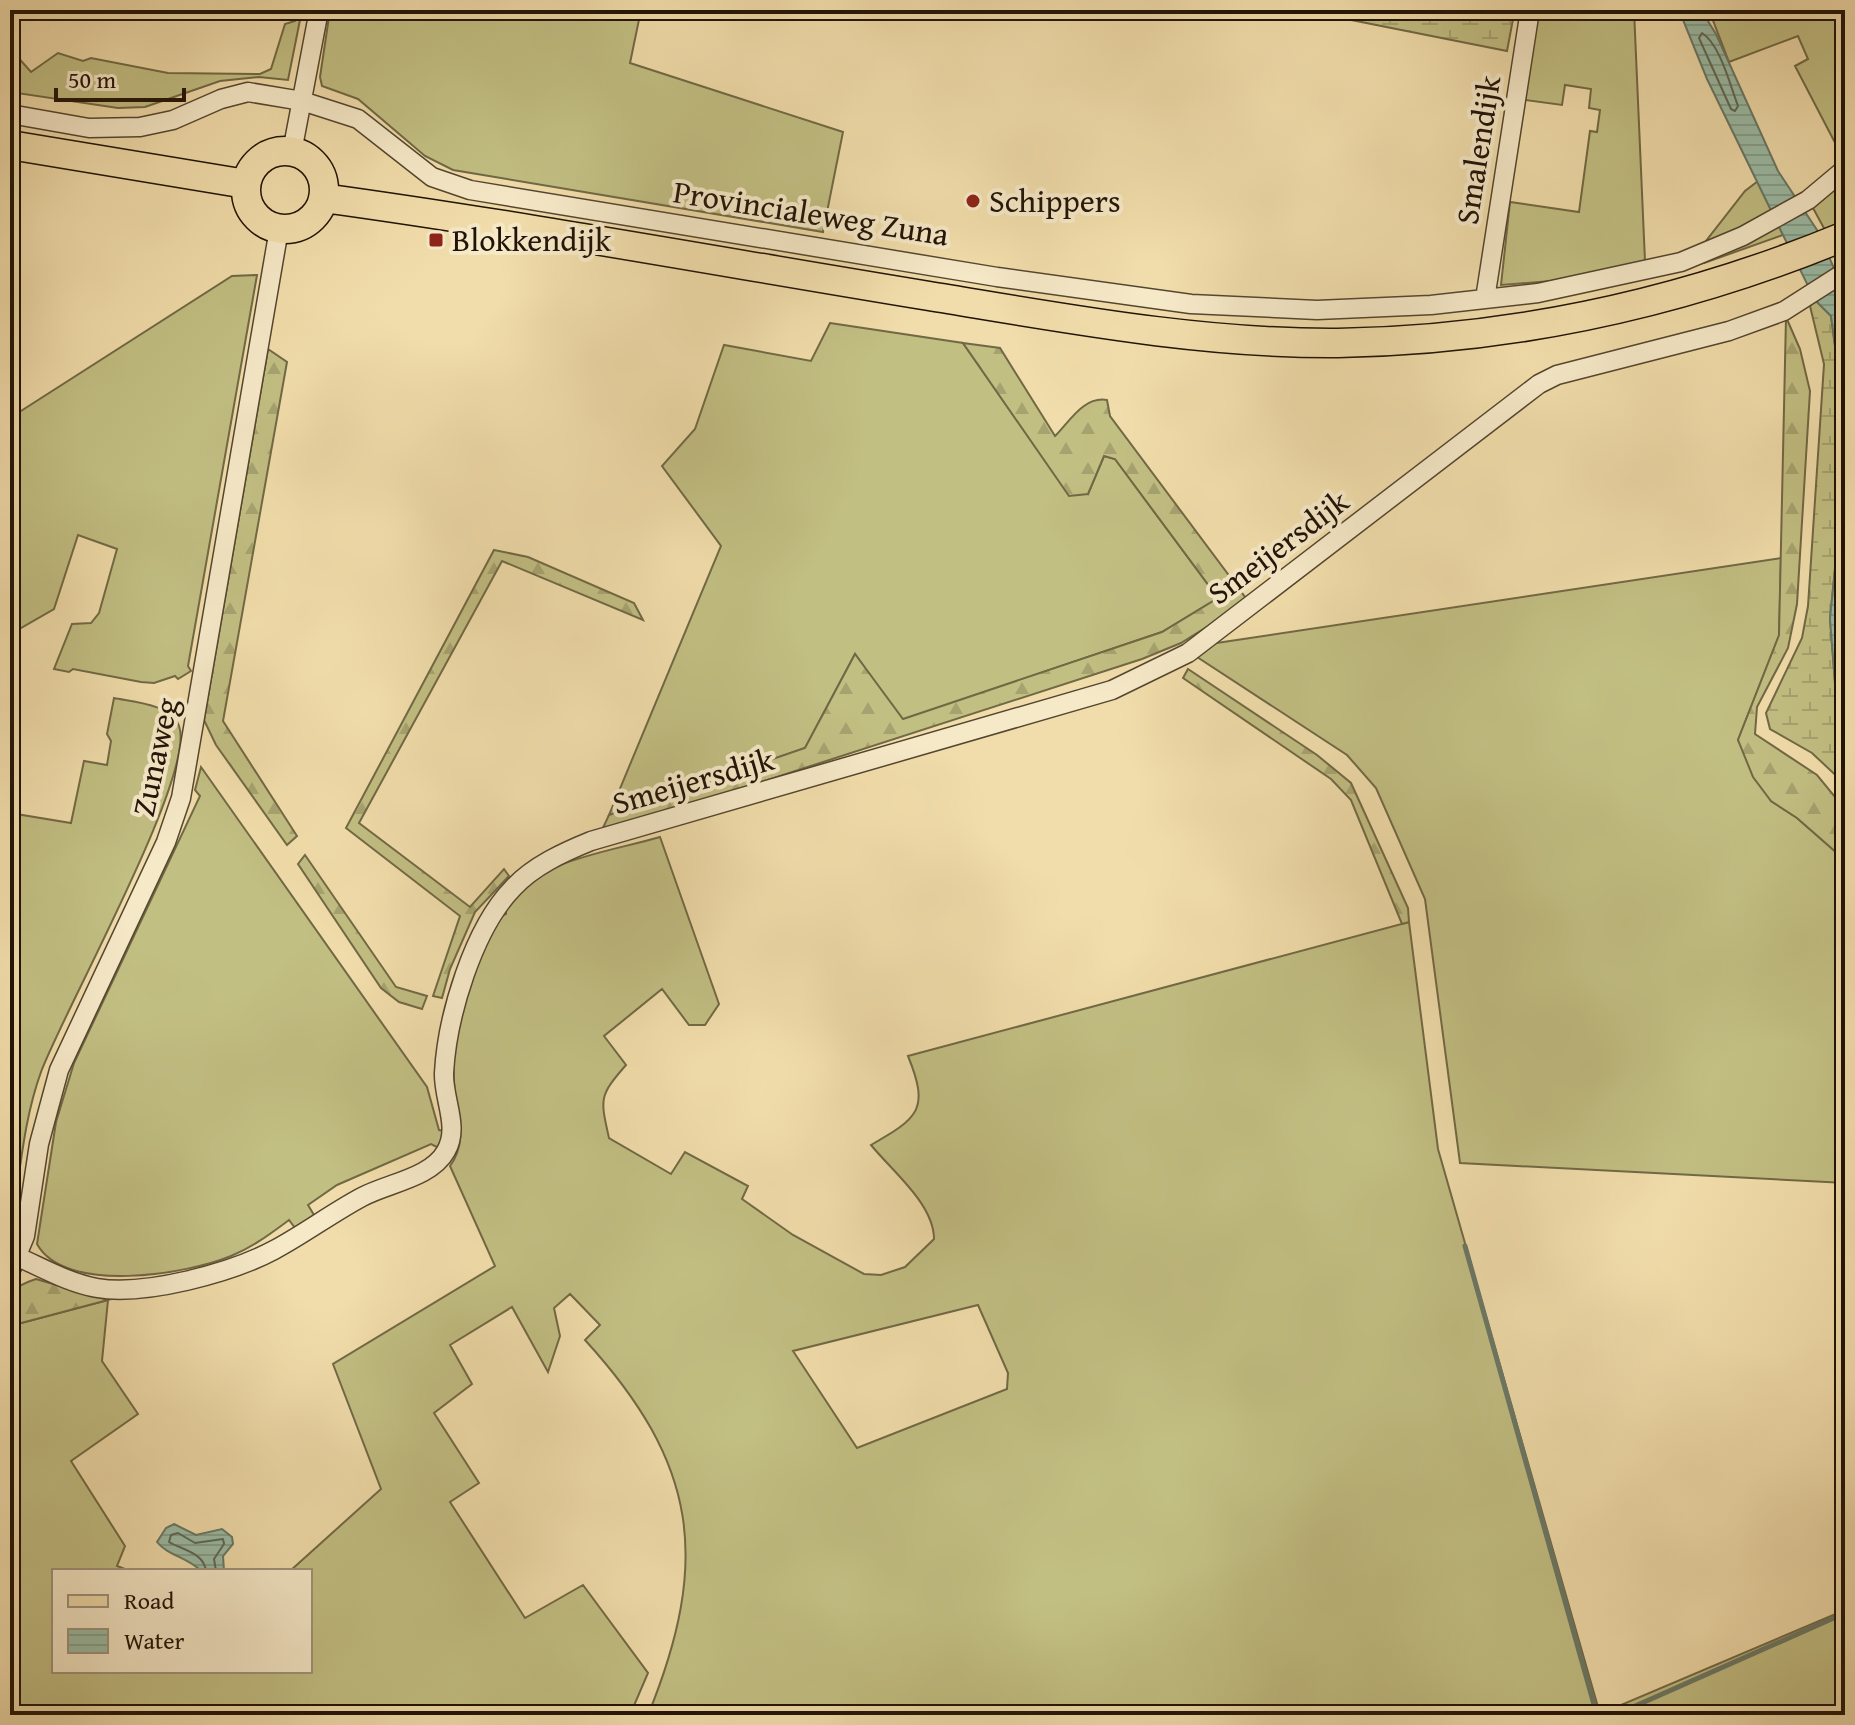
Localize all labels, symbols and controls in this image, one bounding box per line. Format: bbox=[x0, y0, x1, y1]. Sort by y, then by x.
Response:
scale bar bbox=[56, 52, 184, 102]
text: 50 m bbox=[68, 62, 116, 97]
street label: Smalendijk bbox=[1443, 72, 1513, 228]
street label: Provincialeweg Zuna bbox=[670, 168, 952, 257]
place label: Schippers bbox=[989, 177, 1121, 224]
marker: Schippers bbox=[964, 192, 982, 210]
place label: Blokkendijk bbox=[452, 216, 612, 263]
marker: Blokkendijk bbox=[427, 231, 445, 249]
street label: Smeijersdijk bbox=[1197, 477, 1359, 615]
street label: Zunaweg bbox=[119, 693, 190, 820]
street label: Smeijersdijk bbox=[607, 735, 780, 826]
legend bbox=[52, 1569, 312, 1673]
text: Road bbox=[124, 1583, 174, 1618]
text: Water bbox=[124, 1623, 185, 1658]

